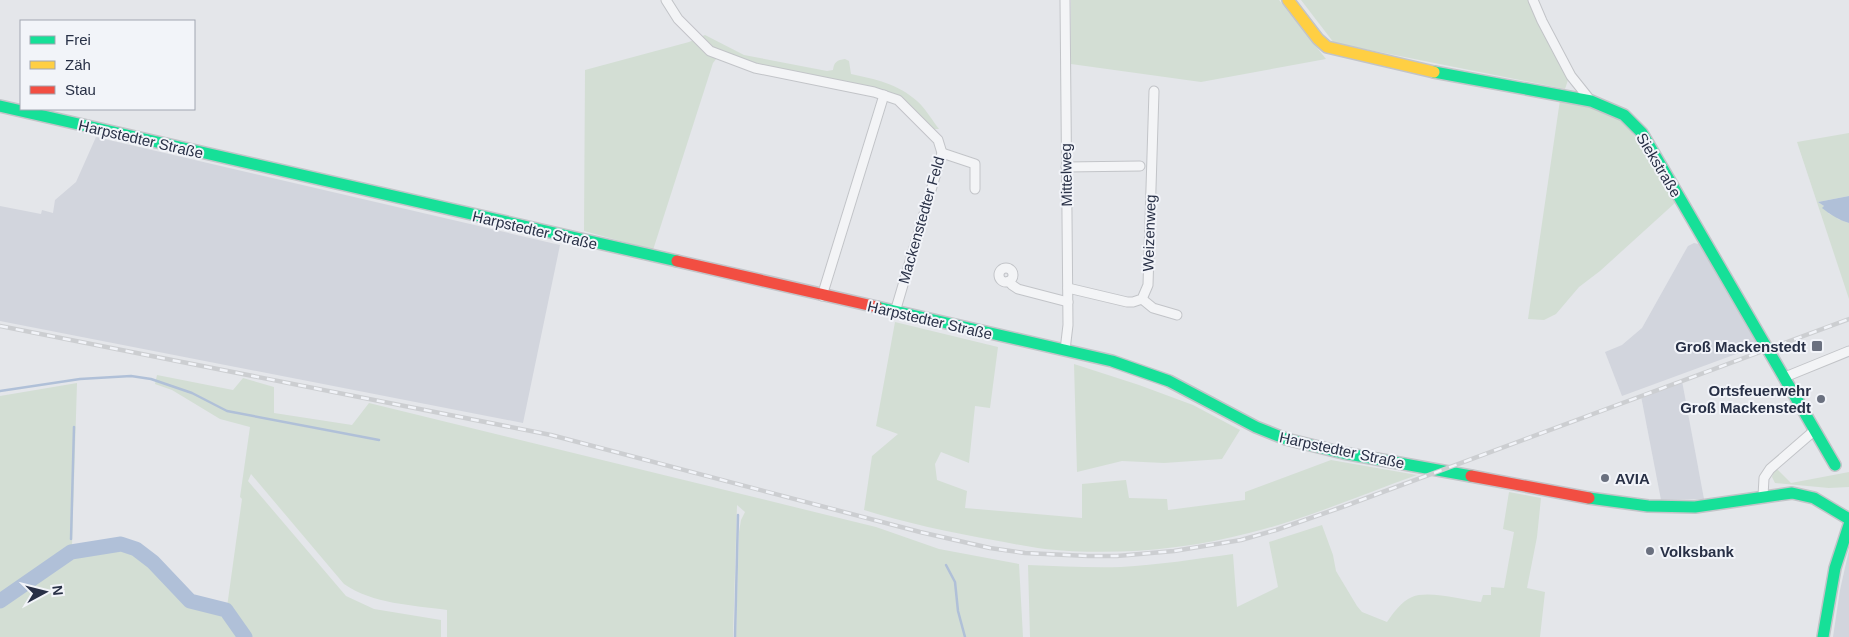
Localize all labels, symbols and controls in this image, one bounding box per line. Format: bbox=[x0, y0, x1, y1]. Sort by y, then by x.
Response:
legend bbox=[20, 20, 195, 110]
text: Frei bbox=[65, 31, 91, 48]
text: Zäh bbox=[65, 56, 91, 73]
text: Stau bbox=[65, 81, 96, 98]
street label: Harpstedter Straße bbox=[77, 116, 205, 162]
street label: Siekstraße bbox=[1633, 130, 1685, 200]
street label: Mittelweg bbox=[1057, 143, 1075, 207]
street label: Mackenstedter Feld bbox=[895, 154, 947, 286]
street label: Weizenweg bbox=[1139, 194, 1159, 272]
street label: Harpstedter Straße bbox=[471, 207, 599, 253]
street label: Harpstedter Straße bbox=[866, 297, 994, 343]
place label: Groß Mackenstedt bbox=[1675, 338, 1806, 355]
marker: Groß Mackenstedt bbox=[1810, 339, 1824, 353]
place label: Ortsfeuerwehr Groß Mackenstedt bbox=[1680, 382, 1811, 416]
marker: Ortsfeuerwehr Groß Mackenstedt bbox=[1815, 393, 1827, 405]
street label: Harpstedter Straße bbox=[1278, 428, 1406, 472]
place label: AVIA bbox=[1615, 470, 1650, 487]
marker: AVIA bbox=[1599, 472, 1611, 484]
place label: Volksbank bbox=[1660, 543, 1735, 560]
marker: Volksbank bbox=[1644, 545, 1656, 557]
north arrow bbox=[20, 567, 70, 617]
text: N bbox=[49, 584, 66, 596]

